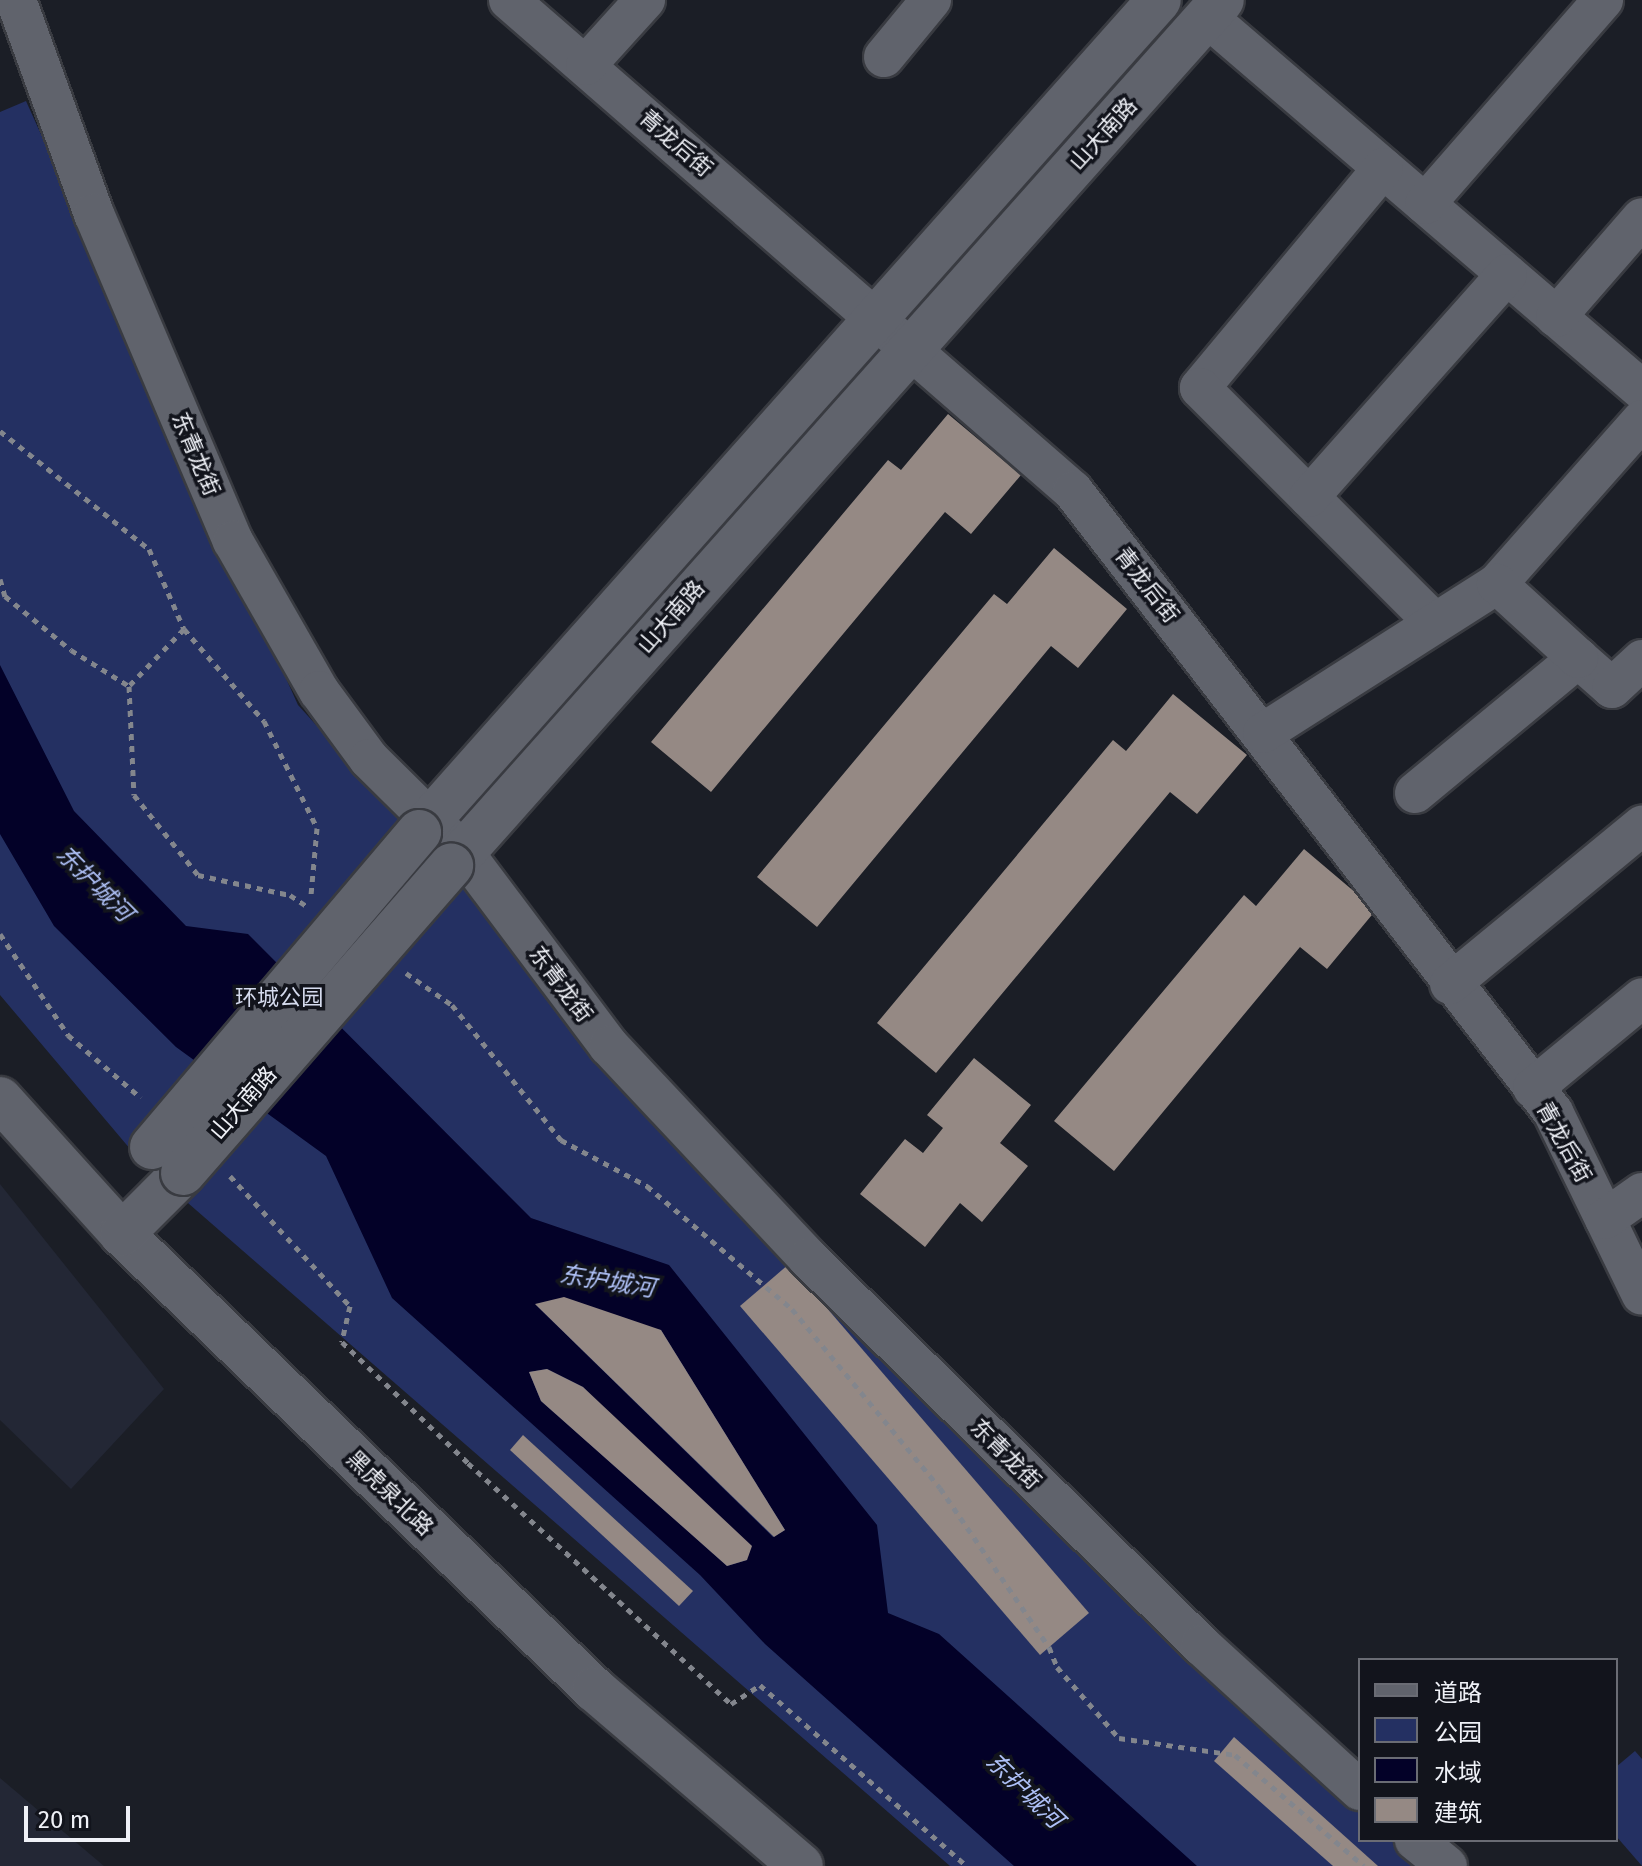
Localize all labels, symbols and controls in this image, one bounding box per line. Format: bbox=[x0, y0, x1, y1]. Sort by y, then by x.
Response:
street label: 山大南路 bbox=[1064, 92, 1142, 176]
street label: 青龙后街 bbox=[634, 104, 718, 182]
street label: 东青龙街 bbox=[167, 408, 225, 500]
street label: 青龙后街 bbox=[1110, 542, 1184, 628]
street label: 山大南路 bbox=[632, 575, 710, 659]
water label: 东护城河 bbox=[50, 840, 138, 928]
street label: 东青龙街 bbox=[524, 941, 598, 1027]
park label: 环城公园 bbox=[235, 985, 323, 1011]
street label: 山大南路 bbox=[204, 1061, 282, 1145]
street label: 青龙后街 bbox=[1531, 1097, 1597, 1187]
water label: 东护城河 bbox=[557, 1260, 657, 1304]
street label: 东青龙街 bbox=[966, 1414, 1046, 1494]
street label: 黑虎泉北路 bbox=[341, 1445, 439, 1541]
legend bbox=[1358, 1658, 1618, 1842]
text: 道路 bbox=[1434, 1679, 1482, 1707]
text: 公园 bbox=[1434, 1719, 1482, 1747]
water label: 东护城河 bbox=[979, 1747, 1069, 1835]
text: 水域 bbox=[1434, 1759, 1482, 1787]
scale bar bbox=[28, 1790, 134, 1840]
text: 建筑 bbox=[1434, 1799, 1482, 1827]
text: 20 m bbox=[38, 1806, 90, 1834]

